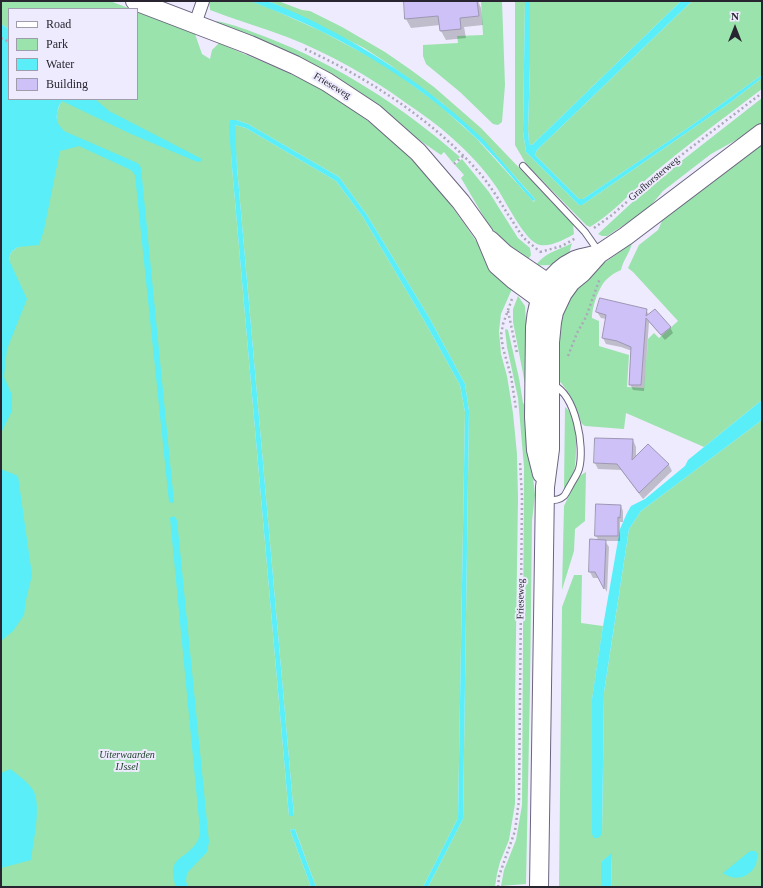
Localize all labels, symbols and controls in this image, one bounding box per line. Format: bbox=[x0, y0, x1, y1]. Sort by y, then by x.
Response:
legend bbox=[8, 8, 138, 100]
north arrow bbox=[715, 8, 755, 48]
text: N bbox=[731, 10, 739, 22]
text: Road bbox=[46, 17, 71, 31]
text: Park bbox=[46, 37, 68, 51]
text: Water bbox=[46, 57, 74, 71]
street label: Frieseweg bbox=[311, 70, 353, 102]
text: Building bbox=[46, 77, 88, 91]
street label: Grafhorsterweg bbox=[626, 154, 682, 204]
street label: Frieseweg bbox=[515, 578, 527, 620]
park label: Uiterwaarden IJssel bbox=[99, 749, 155, 772]

